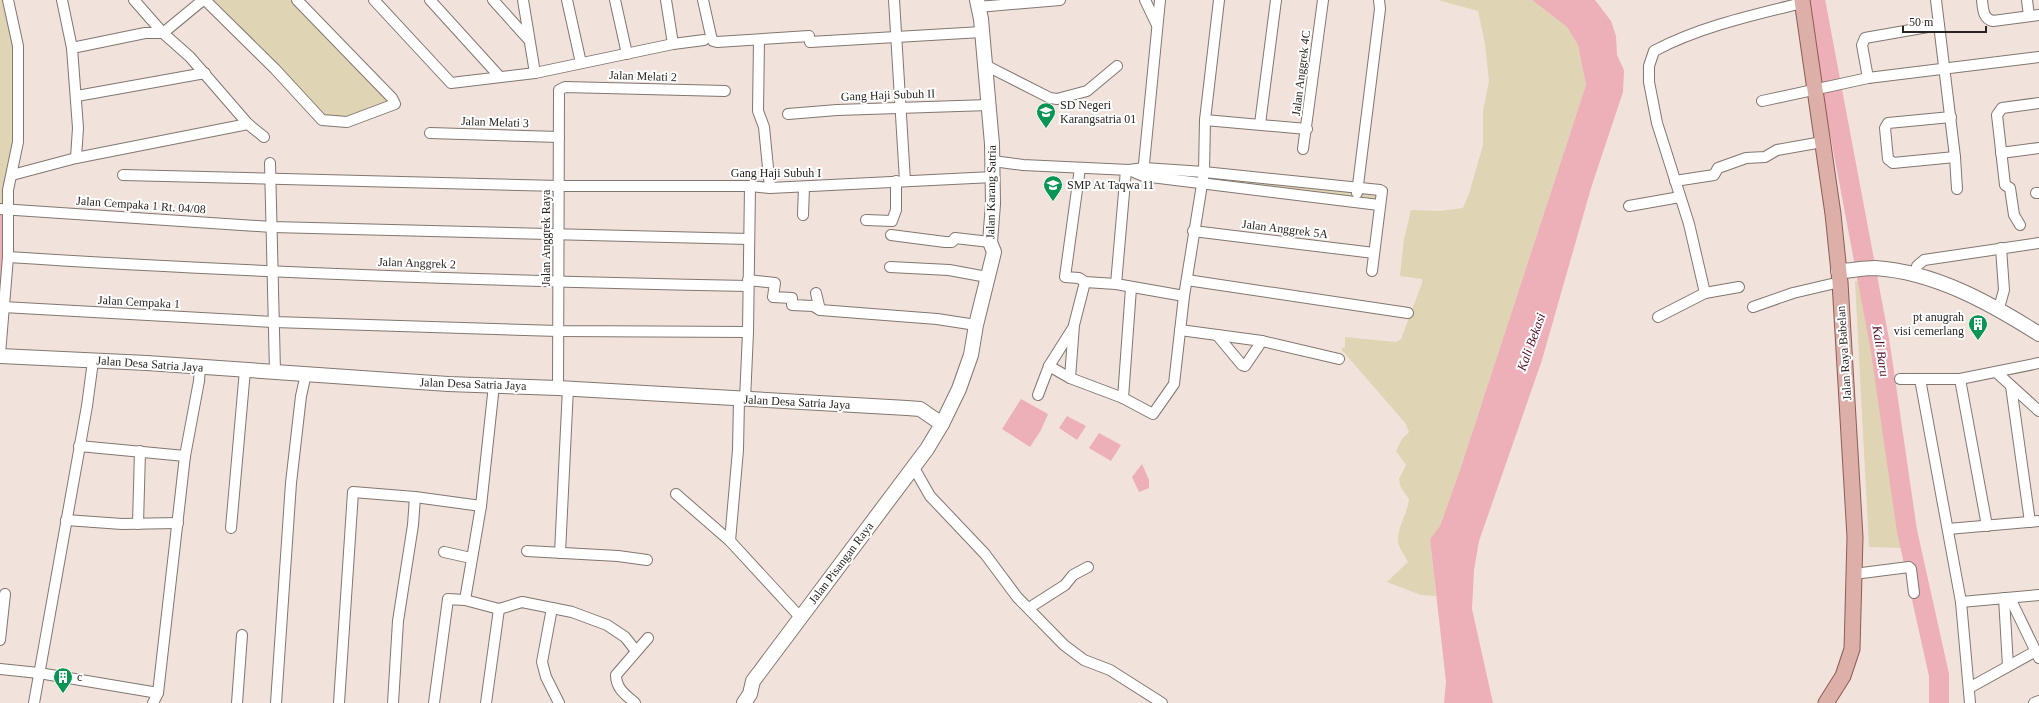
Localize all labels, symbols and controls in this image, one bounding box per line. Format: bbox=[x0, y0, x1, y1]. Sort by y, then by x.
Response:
scale bar bbox=[1903, 8, 1986, 34]
text: 50 m bbox=[1909, 15, 1934, 29]
street label: Jalan Anggrek 4C bbox=[1289, 29, 1313, 117]
street label: Jalan Melati 2 bbox=[609, 68, 677, 84]
street label: Gang Haji Subuh II bbox=[841, 86, 935, 104]
place label: SD Negeri Karangsatria 01 bbox=[1060, 98, 1136, 126]
school or university icon: SD Negeri Karangsatria 01 bbox=[1035, 101, 1057, 129]
street label: Jalan Melati 3 bbox=[461, 114, 529, 130]
street label: Jalan Karang Satria bbox=[983, 144, 999, 239]
street label: Gang Haji Subuh I bbox=[731, 166, 821, 180]
school or university icon: SMP At Taqwa 11 bbox=[1042, 174, 1064, 202]
place label: SMP At Taqwa 11 bbox=[1067, 178, 1154, 192]
street label: Jalan Anggrek Raya bbox=[539, 189, 553, 286]
street label: Jalan Cempaka 1 Rt. 04/08 bbox=[76, 193, 206, 217]
street label: Jalan Anggrek 5A bbox=[1241, 217, 1329, 241]
street label: Jalan Anggrek 2 bbox=[378, 255, 456, 271]
street label: Jalan Cempaka 1 bbox=[98, 293, 180, 311]
street label: Jalan Raya Babelan bbox=[1834, 305, 1854, 401]
place label: pt anugrah visi cemerlang bbox=[1894, 310, 1964, 338]
water label: Kali Bekasi bbox=[1513, 311, 1548, 374]
building icon: pt anugrah visi cemerlang bbox=[1967, 313, 1989, 341]
water label: Kali Baru bbox=[1869, 323, 1893, 378]
street label: Jalan Desa Satria Jaya bbox=[96, 353, 205, 375]
street label: Jalan Desa Satria Jaya bbox=[419, 375, 527, 393]
street label: Jalan Desa Satria Jaya bbox=[743, 392, 851, 412]
street label: Jalan Pisangan Raya bbox=[806, 519, 877, 607]
building icon: c bbox=[52, 666, 74, 694]
place label: c bbox=[77, 670, 82, 684]

